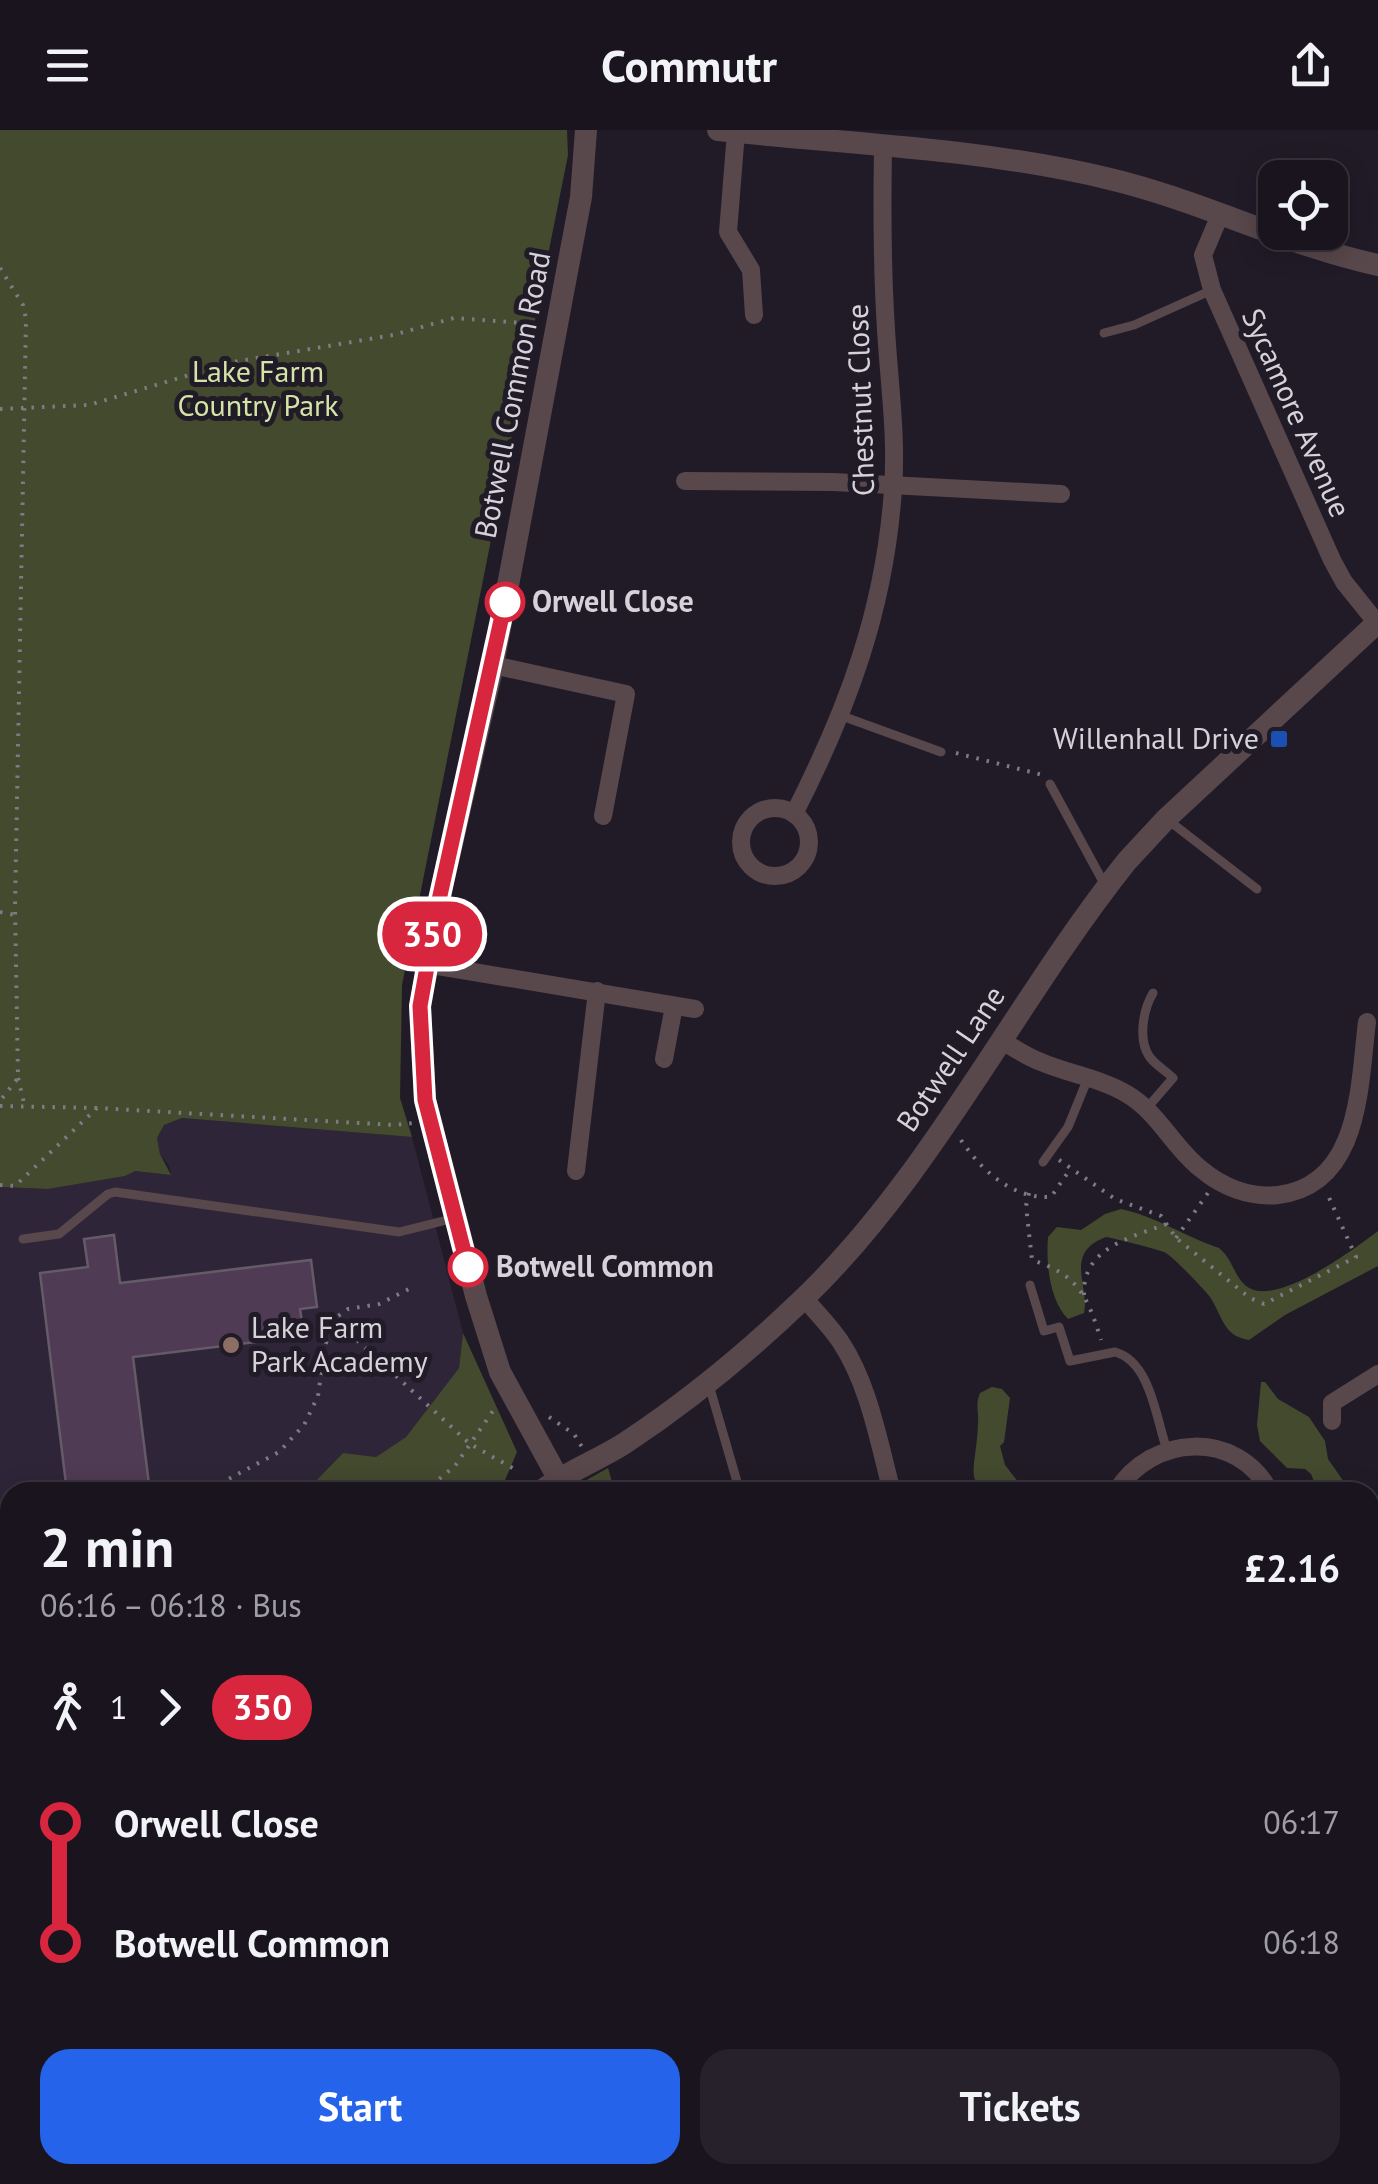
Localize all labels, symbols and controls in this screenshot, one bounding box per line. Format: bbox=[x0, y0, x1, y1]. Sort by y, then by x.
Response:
text: Commutr bbox=[601, 36, 777, 94]
icon: menu bbox=[40, 38, 95, 93]
icon: share bbox=[1283, 38, 1338, 93]
map controls bbox=[1258, 160, 1348, 250]
button: locate bbox=[1258, 160, 1348, 250]
street label: Botwell Common Road bbox=[465, 248, 558, 541]
street label: Sycamore Avenue bbox=[1234, 302, 1361, 523]
street label: Chestnut Close bbox=[837, 303, 882, 497]
park label: Lake Farm Country Park bbox=[177, 351, 339, 424]
place label: Orwell Close bbox=[532, 581, 694, 620]
marker: Orwell Close bbox=[486, 583, 524, 621]
place label: Willenhall Drive bbox=[1053, 718, 1259, 757]
marker: Willenhall Drive bbox=[1268, 728, 1290, 750]
line badge: 350 bbox=[374, 902, 490, 966]
text: 350 bbox=[402, 911, 462, 957]
street label: Botwell Lane bbox=[887, 978, 1013, 1139]
place label: Botwell Common bbox=[496, 1246, 714, 1285]
marker: Botwell Common bbox=[449, 1248, 487, 1286]
place label: Lake Farm Park Academy bbox=[251, 1307, 428, 1380]
marker: Lake Farm Park Academy bbox=[220, 1334, 242, 1356]
text: 2 min bbox=[40, 1511, 174, 1582]
text: £2.16 bbox=[1244, 1543, 1340, 1592]
text: 06:16 – 06:18 · Bus bbox=[40, 1584, 302, 1626]
icon: walk bbox=[40, 1680, 95, 1735]
icon: forward bbox=[142, 1680, 197, 1735]
text: 350 bbox=[232, 1684, 292, 1730]
text: 1 bbox=[110, 1686, 127, 1728]
text: Orwell Close bbox=[114, 1798, 319, 1847]
text: 06:17 bbox=[1263, 1801, 1340, 1843]
text: Botwell Common bbox=[114, 1918, 390, 1967]
text: 06:18 bbox=[1263, 1921, 1340, 1963]
button: Start bbox=[40, 2049, 680, 2164]
button: Tickets bbox=[700, 2049, 1340, 2164]

